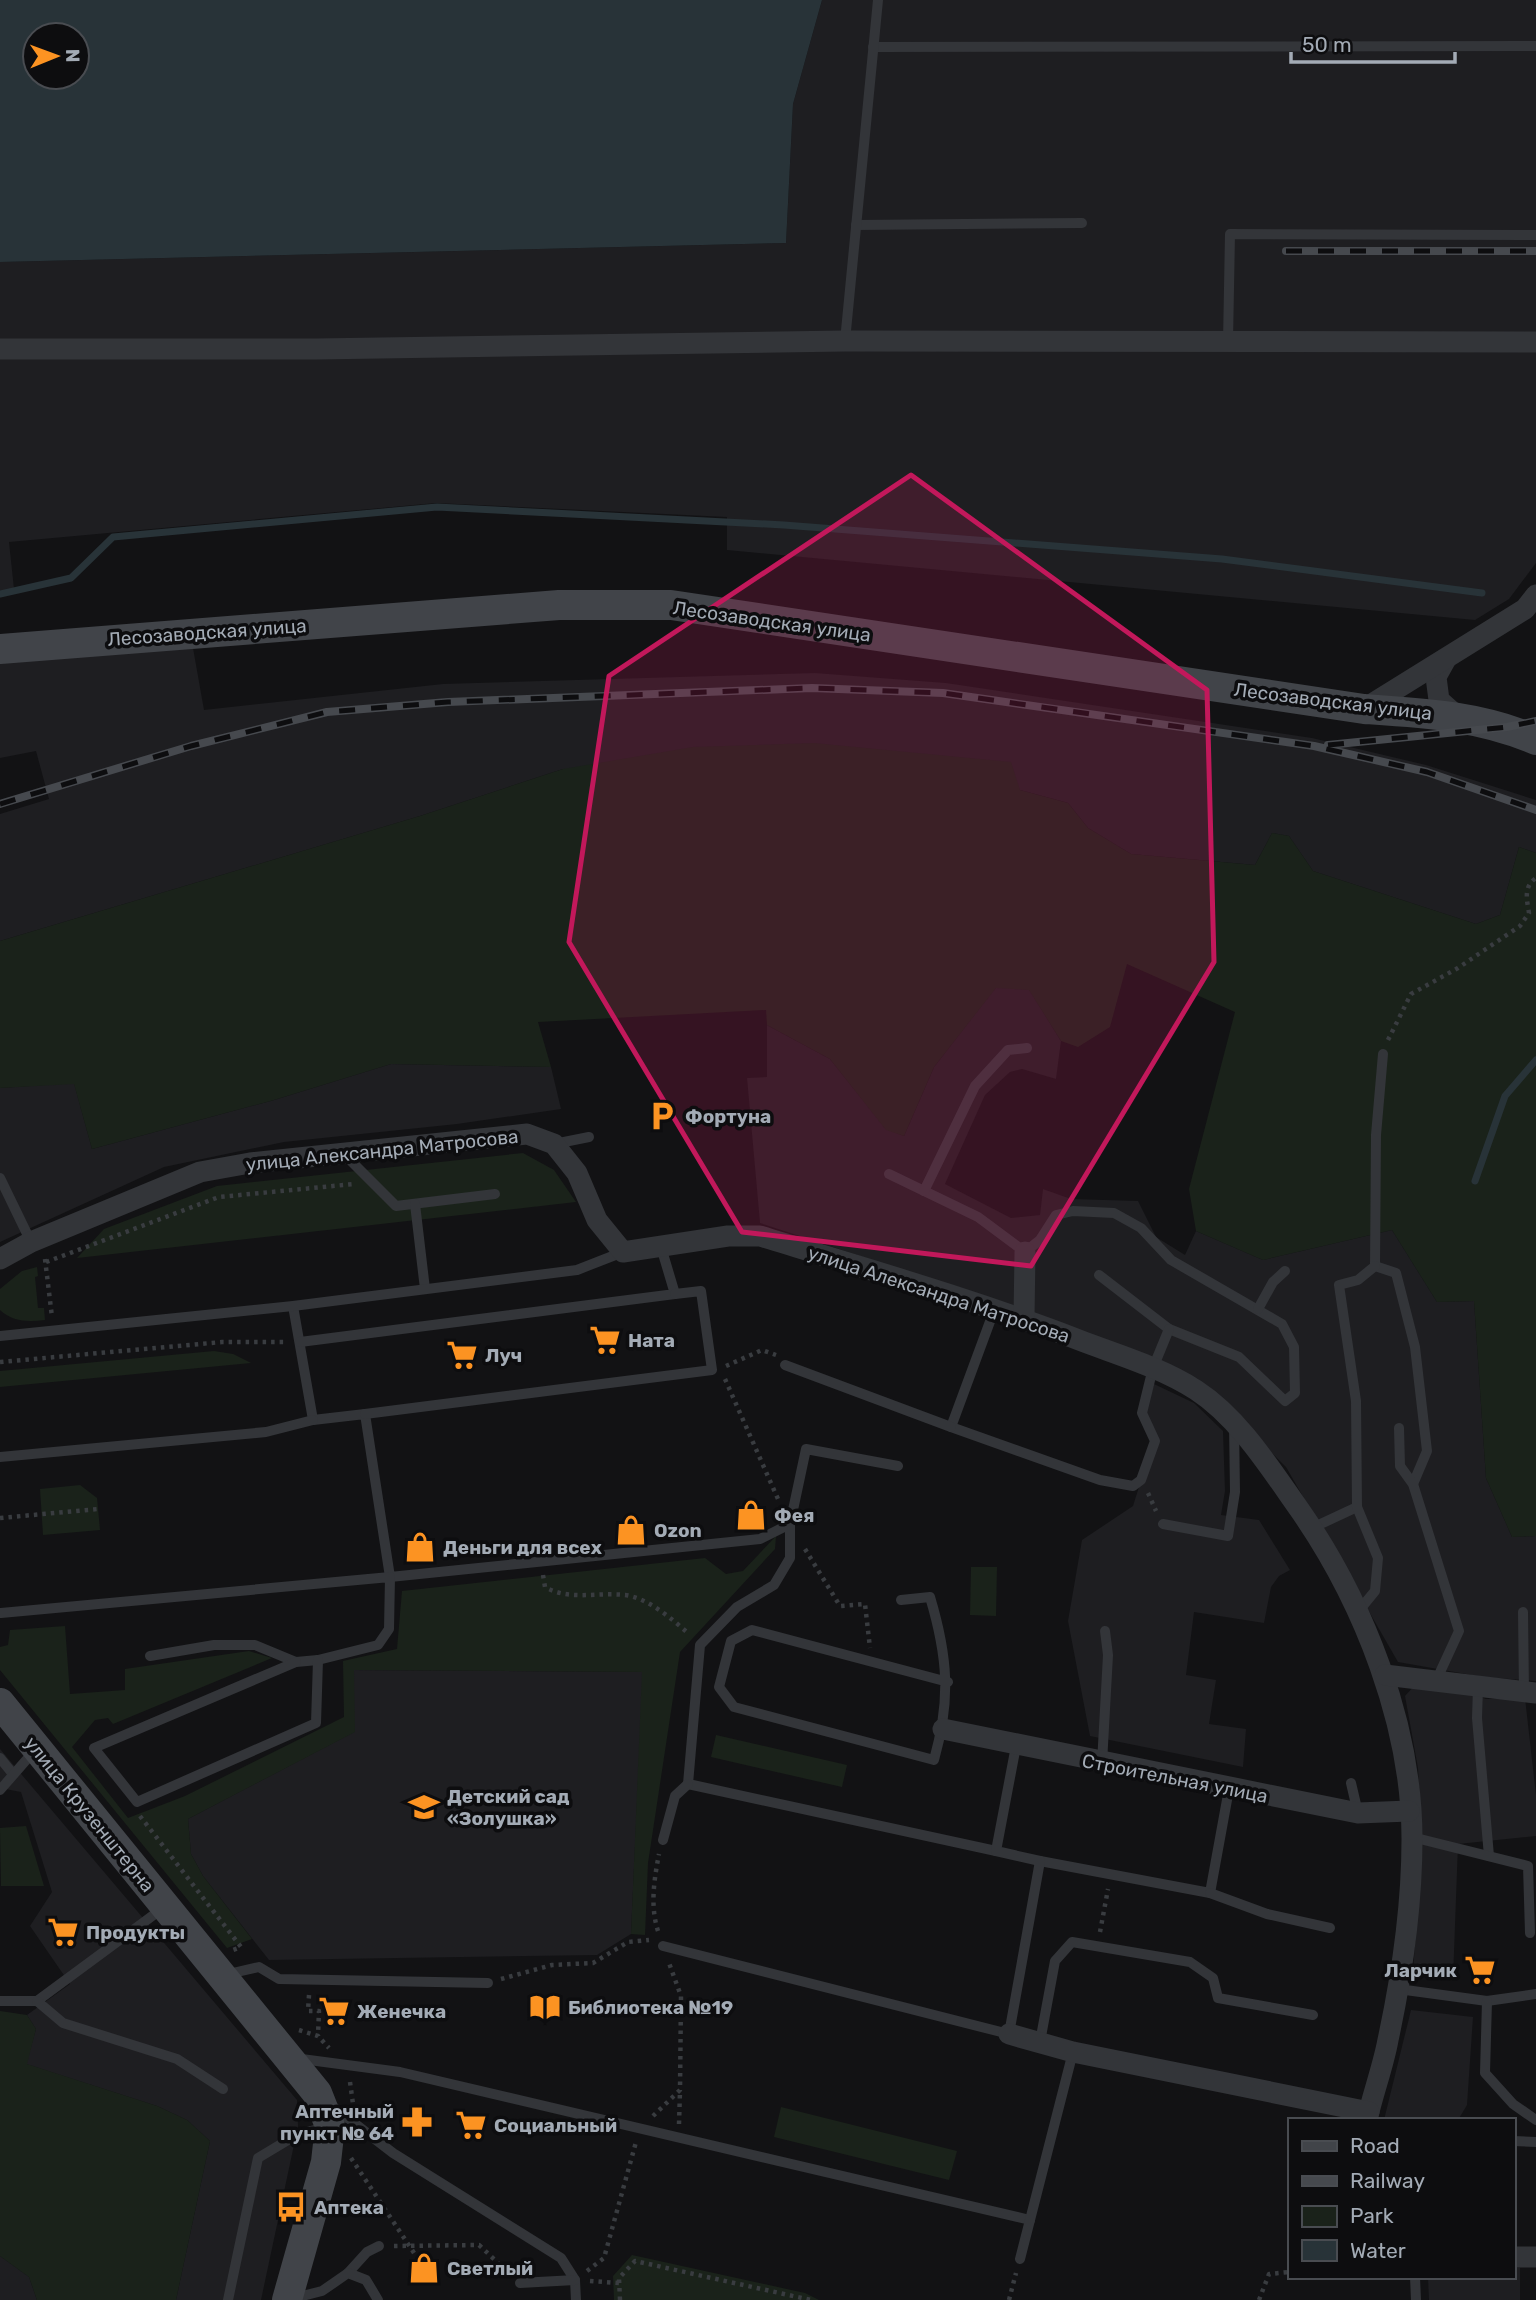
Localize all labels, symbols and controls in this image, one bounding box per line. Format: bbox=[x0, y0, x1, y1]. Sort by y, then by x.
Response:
north arrow bbox=[21, 21, 91, 91]
scale bar bbox=[1291, 21, 1456, 65]
text: 50 m bbox=[1302, 32, 1352, 57]
text: N bbox=[61, 49, 84, 63]
street label: Лесозаводская улица bbox=[672, 596, 872, 647]
street label: Лесозаводская улица bbox=[107, 614, 307, 651]
street label: Лесозаводская улица bbox=[1233, 678, 1433, 725]
parking icon: Фортуна bbox=[645, 1099, 679, 1133]
place label: Фортуна bbox=[685, 1105, 771, 1128]
street label: улица Александра Матросова bbox=[245, 1125, 519, 1176]
street label: улица Александра Матросова bbox=[805, 1241, 1073, 1348]
supermarket icon: Ната bbox=[588, 1323, 622, 1357]
place label: Ната bbox=[628, 1329, 675, 1352]
supermarket icon: Луч bbox=[445, 1338, 479, 1372]
place label: Луч bbox=[485, 1344, 522, 1367]
shop icon: Фея bbox=[734, 1498, 768, 1532]
place label: Фея bbox=[774, 1504, 814, 1527]
shop icon: Ozon bbox=[614, 1513, 648, 1547]
place label: Ozon bbox=[654, 1519, 702, 1542]
shop icon: Деньги для всех bbox=[403, 1530, 437, 1564]
place label: Деньги для всех bbox=[443, 1536, 602, 1559]
street label: улица Крузенштерна bbox=[20, 1732, 159, 1897]
street label: Строительная улица bbox=[1080, 1749, 1270, 1808]
place label: Детский сад «Золушка» bbox=[447, 1785, 570, 1830]
school or university icon: Детский сад «Золушка» bbox=[407, 1790, 441, 1824]
supermarket icon: Продукты bbox=[46, 1915, 80, 1949]
place label: Продукты bbox=[86, 1921, 185, 1944]
supermarket icon: Ларчик bbox=[1463, 1953, 1497, 1987]
place label: Ларчик bbox=[1384, 1959, 1457, 1982]
library icon: Библиотека №19 bbox=[528, 1990, 562, 2024]
supermarket icon: Женечка bbox=[317, 1994, 351, 2028]
place label: Библиотека №19 bbox=[568, 1996, 733, 2019]
place label: Женечка bbox=[357, 2000, 446, 2023]
place label: Аптечный пункт № 64 bbox=[280, 2100, 394, 2145]
pharmacy icon: Аптечный пункт № 64 bbox=[400, 2105, 434, 2139]
supermarket icon: Социальный bbox=[454, 2108, 488, 2142]
place label: Социальный bbox=[494, 2114, 617, 2137]
legend bbox=[1288, 2118, 1515, 2279]
text: Road bbox=[1350, 2133, 1400, 2158]
text: Railway bbox=[1350, 2168, 1425, 2193]
bus stop icon: Аптека bbox=[274, 2190, 308, 2224]
place label: Аптека bbox=[314, 2196, 384, 2219]
text: Park bbox=[1350, 2203, 1394, 2228]
text: Water bbox=[1350, 2238, 1406, 2263]
shop icon: Светлый bbox=[407, 2251, 441, 2285]
place label: Светлый bbox=[447, 2257, 533, 2280]

